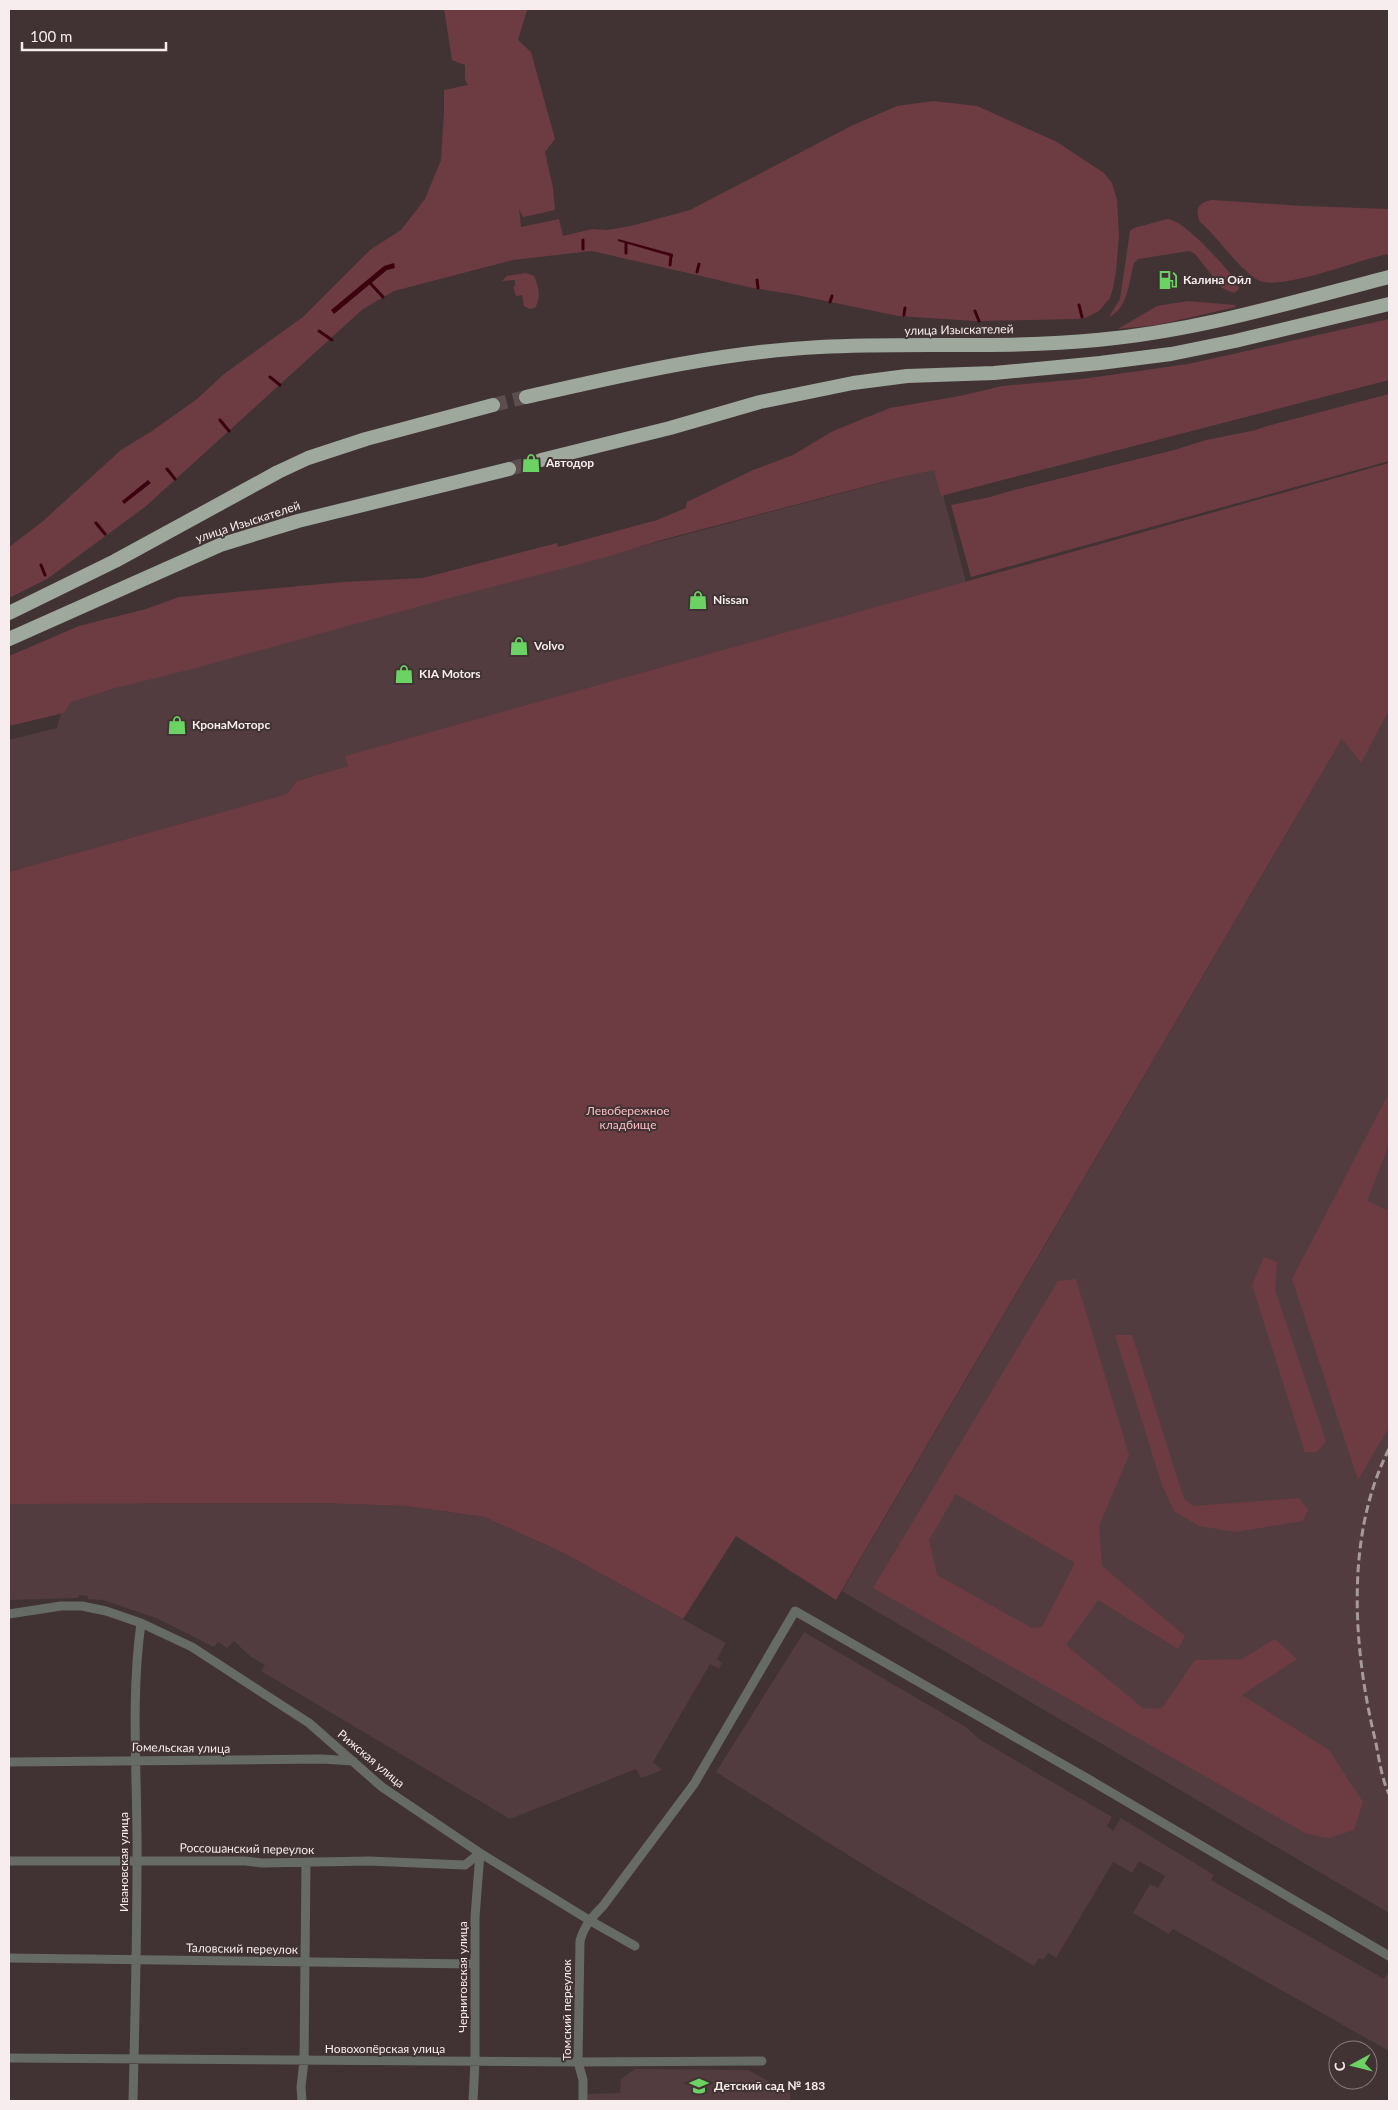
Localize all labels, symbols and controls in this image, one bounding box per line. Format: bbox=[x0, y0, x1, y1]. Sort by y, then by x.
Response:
scale bar bbox=[22, 20, 166, 52]
text: 100 m bbox=[30, 27, 72, 45]
fuel station icon: Калина Ойл bbox=[1157, 269, 1179, 291]
place label: Калина Ойл bbox=[1183, 272, 1251, 287]
street label: улица Изыскателей bbox=[904, 321, 1014, 338]
shop icon: Автодор bbox=[520, 452, 542, 474]
place label: Автодор bbox=[545, 455, 594, 470]
street label: улица Изыскателей bbox=[194, 498, 302, 546]
shop icon: Nissan bbox=[687, 589, 709, 611]
place label: Nissan bbox=[713, 592, 749, 607]
shop icon: Volvo bbox=[508, 635, 530, 657]
place label: Volvo bbox=[533, 638, 564, 653]
shop icon: KIA Motors bbox=[393, 663, 415, 685]
place label: KIA Motors bbox=[419, 666, 481, 681]
shop icon: КронаМоторс bbox=[166, 714, 188, 736]
place label: КронаМоторс bbox=[192, 717, 270, 732]
park label: Левобережное кладбище bbox=[585, 1103, 670, 1132]
street label: Рижская улица bbox=[335, 1726, 408, 1791]
street label: Гомельская улица bbox=[132, 1739, 230, 1756]
street label: Ивановская улица bbox=[116, 1812, 131, 1912]
street label: Россошанский переулок bbox=[179, 1840, 315, 1857]
street label: Черниговская улица bbox=[455, 1921, 470, 2033]
street label: Таловский переулок bbox=[186, 1940, 299, 1957]
street label: Томский переулок bbox=[559, 1959, 574, 2061]
north arrow bbox=[1328, 2040, 1378, 2090]
street label: Новохопёрская улица bbox=[325, 2041, 445, 2056]
text: С bbox=[1331, 2060, 1349, 2072]
school or university icon: Детский сад № 183 bbox=[688, 2075, 710, 2097]
place label: Детский сад № 183 bbox=[714, 2078, 825, 2093]

